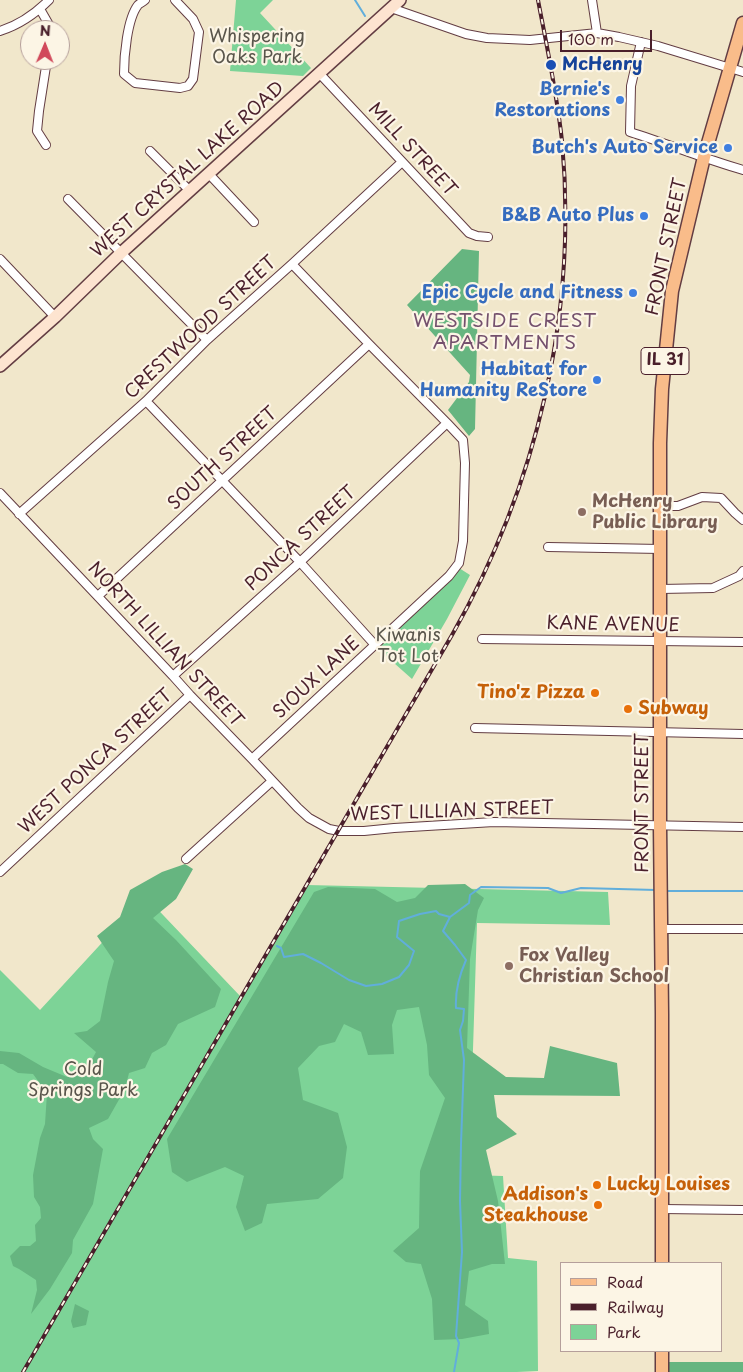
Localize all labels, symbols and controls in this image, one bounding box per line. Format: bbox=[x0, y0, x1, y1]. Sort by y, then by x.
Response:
north arrow bbox=[20, 20, 70, 70]
text: N bbox=[40, 20, 51, 41]
scale bar bbox=[563, 20, 656, 52]
park label: Whispering Oaks Park bbox=[209, 26, 305, 68]
text: 100 m bbox=[568, 27, 614, 50]
place label: McHenry bbox=[562, 54, 642, 76]
marker: McHenry bbox=[544, 58, 558, 72]
street label: WEST CRYSTAL LAKE ROAD bbox=[87, 77, 289, 263]
place label: Bernie's Restorations bbox=[494, 79, 610, 122]
marker: Bernie's Restorations bbox=[614, 94, 626, 106]
street label: MILL STREET bbox=[363, 99, 461, 201]
place label: Butch's Auto Service bbox=[532, 137, 718, 159]
marker: Butch's Auto Service bbox=[722, 142, 734, 154]
street label: FRONT STREET bbox=[642, 176, 692, 318]
place label: B&B Auto Plus bbox=[502, 205, 634, 227]
marker: B&B Auto Plus bbox=[638, 210, 650, 222]
street label: CRESTWOOD STREET bbox=[121, 252, 281, 404]
place label: Epic Cycle and Fitness bbox=[422, 282, 623, 304]
marker: Epic Cycle and Fitness bbox=[627, 287, 639, 299]
district label: WESTSIDE CREST APARTMENTS bbox=[412, 311, 598, 355]
road number: IL 31 bbox=[641, 348, 689, 374]
place label: Habitat for Humanity ReStore bbox=[420, 359, 587, 402]
marker: Habitat for Humanity ReStore bbox=[591, 374, 603, 386]
street label: SOUTH STREET bbox=[164, 403, 282, 515]
street label: PONCA STREET bbox=[241, 482, 361, 596]
place label: McHenry Public Library bbox=[592, 491, 718, 534]
marker: McHenry Public Library bbox=[576, 506, 588, 518]
street label: NORTH LILLIAN STREET bbox=[83, 558, 247, 732]
street label: KANE AVENUE bbox=[546, 613, 680, 637]
park label: Kiwanis Tot Lot bbox=[375, 625, 441, 668]
street label: SIOUX LANE bbox=[269, 632, 365, 724]
place label: Tino'z Pizza bbox=[477, 682, 585, 704]
street label: WEST PONCA STREET bbox=[15, 685, 177, 839]
marker: Tino'z Pizza bbox=[589, 687, 601, 699]
place label: Subway bbox=[638, 698, 708, 720]
marker: Subway bbox=[622, 703, 634, 715]
street label: FRONT STREET bbox=[632, 733, 654, 873]
street label: WEST LILLIAN STREET bbox=[350, 798, 554, 826]
place label: Fox Valley Christian School bbox=[519, 945, 669, 988]
marker: Fox Valley Christian School bbox=[503, 960, 515, 972]
park label: Cold Springs Park bbox=[28, 1059, 138, 1102]
place label: Lucky Louises bbox=[607, 1174, 730, 1196]
marker: Lucky Louises bbox=[591, 1179, 603, 1191]
place label: Addison's Steakhouse bbox=[484, 1184, 588, 1226]
marker: Addison's Steakhouse bbox=[592, 1199, 604, 1211]
legend bbox=[560, 1262, 723, 1352]
text: Road bbox=[607, 1270, 643, 1293]
text: Railway bbox=[607, 1295, 664, 1318]
text: Park bbox=[607, 1320, 641, 1343]

